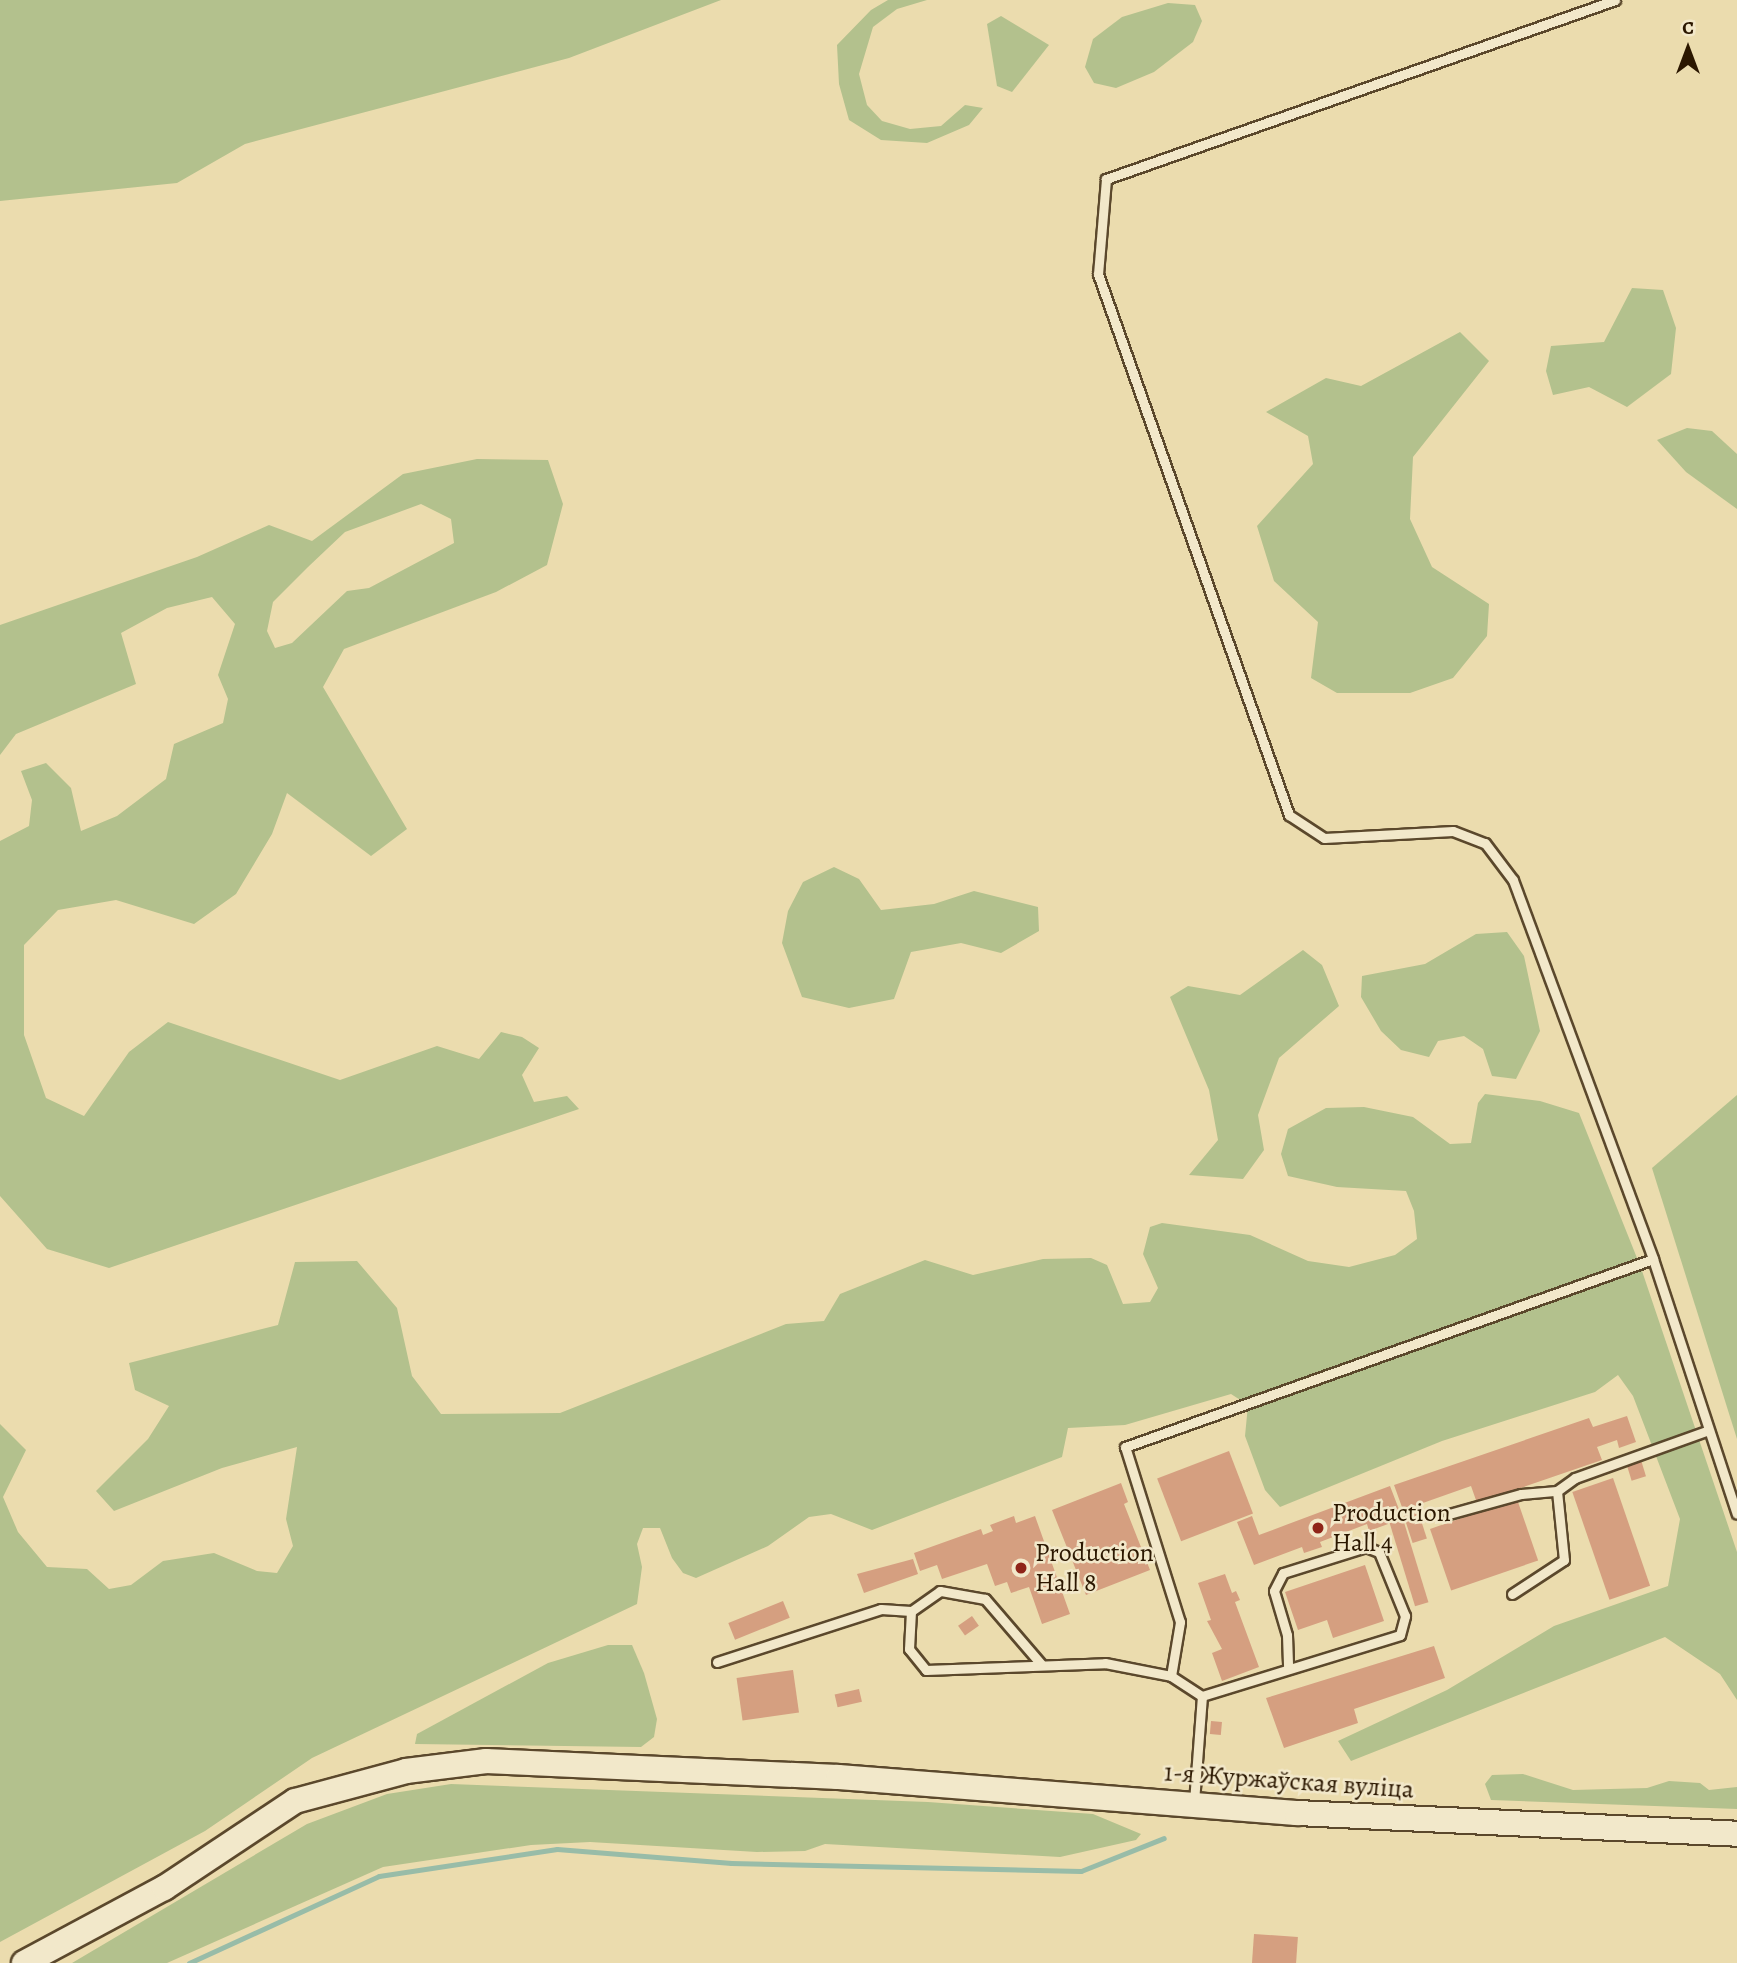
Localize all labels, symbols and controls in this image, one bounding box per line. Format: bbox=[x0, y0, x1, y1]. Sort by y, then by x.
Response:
north arrow bbox=[1653, 14, 1723, 84]
text: С bbox=[1682, 15, 1694, 41]
place label: Production Hall 4 bbox=[1332, 1497, 1451, 1558]
marker: Production Hall 4 bbox=[1310, 1520, 1326, 1536]
place label: Production Hall 8 bbox=[1035, 1537, 1154, 1598]
marker: Production Hall 8 bbox=[1013, 1560, 1029, 1576]
street label: 1-я Журжаўская вуліца bbox=[1163, 1757, 1415, 1805]

